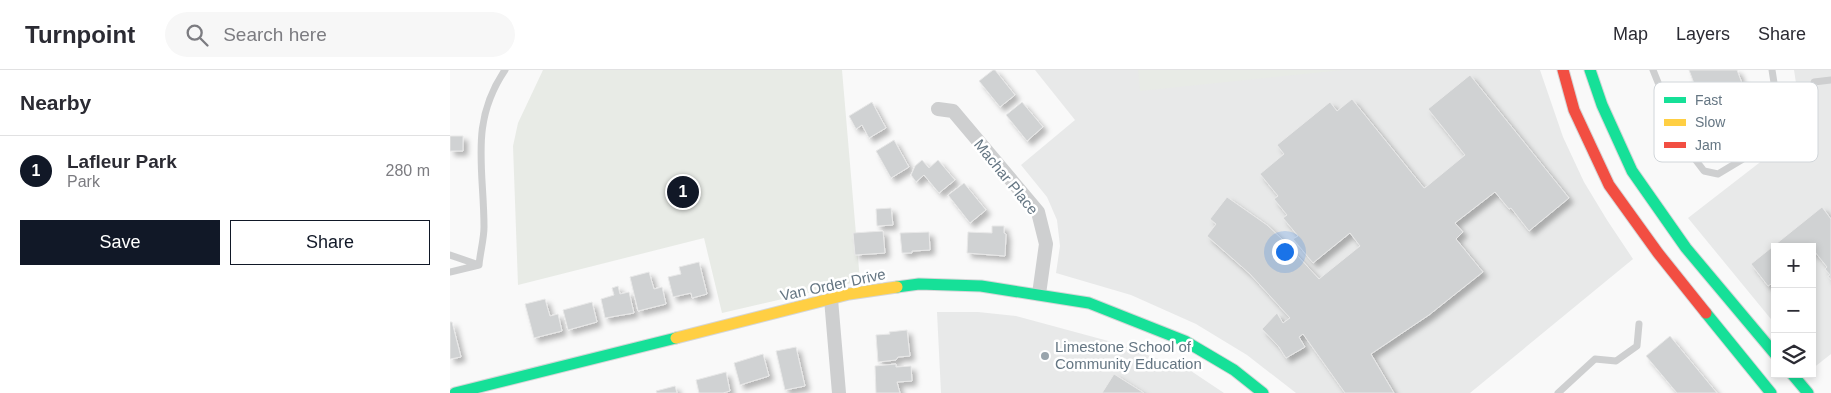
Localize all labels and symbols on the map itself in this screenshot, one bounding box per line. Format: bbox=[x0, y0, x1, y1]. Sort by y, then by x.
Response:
legend bbox=[1654, 82, 1818, 162]
text: Fast bbox=[1695, 92, 1722, 108]
text: Slow bbox=[1695, 114, 1726, 130]
street label: Machar Place bbox=[971, 136, 1042, 218]
text: Jam bbox=[1695, 137, 1721, 153]
pin: 1 bbox=[667, 173, 699, 211]
your location bbox=[1272, 239, 1298, 265]
street label: Van Order Drive bbox=[779, 265, 887, 304]
place label: Limestone School of Community Education bbox=[1055, 338, 1202, 372]
marker: Limestone School of Community Education bbox=[1039, 350, 1051, 362]

